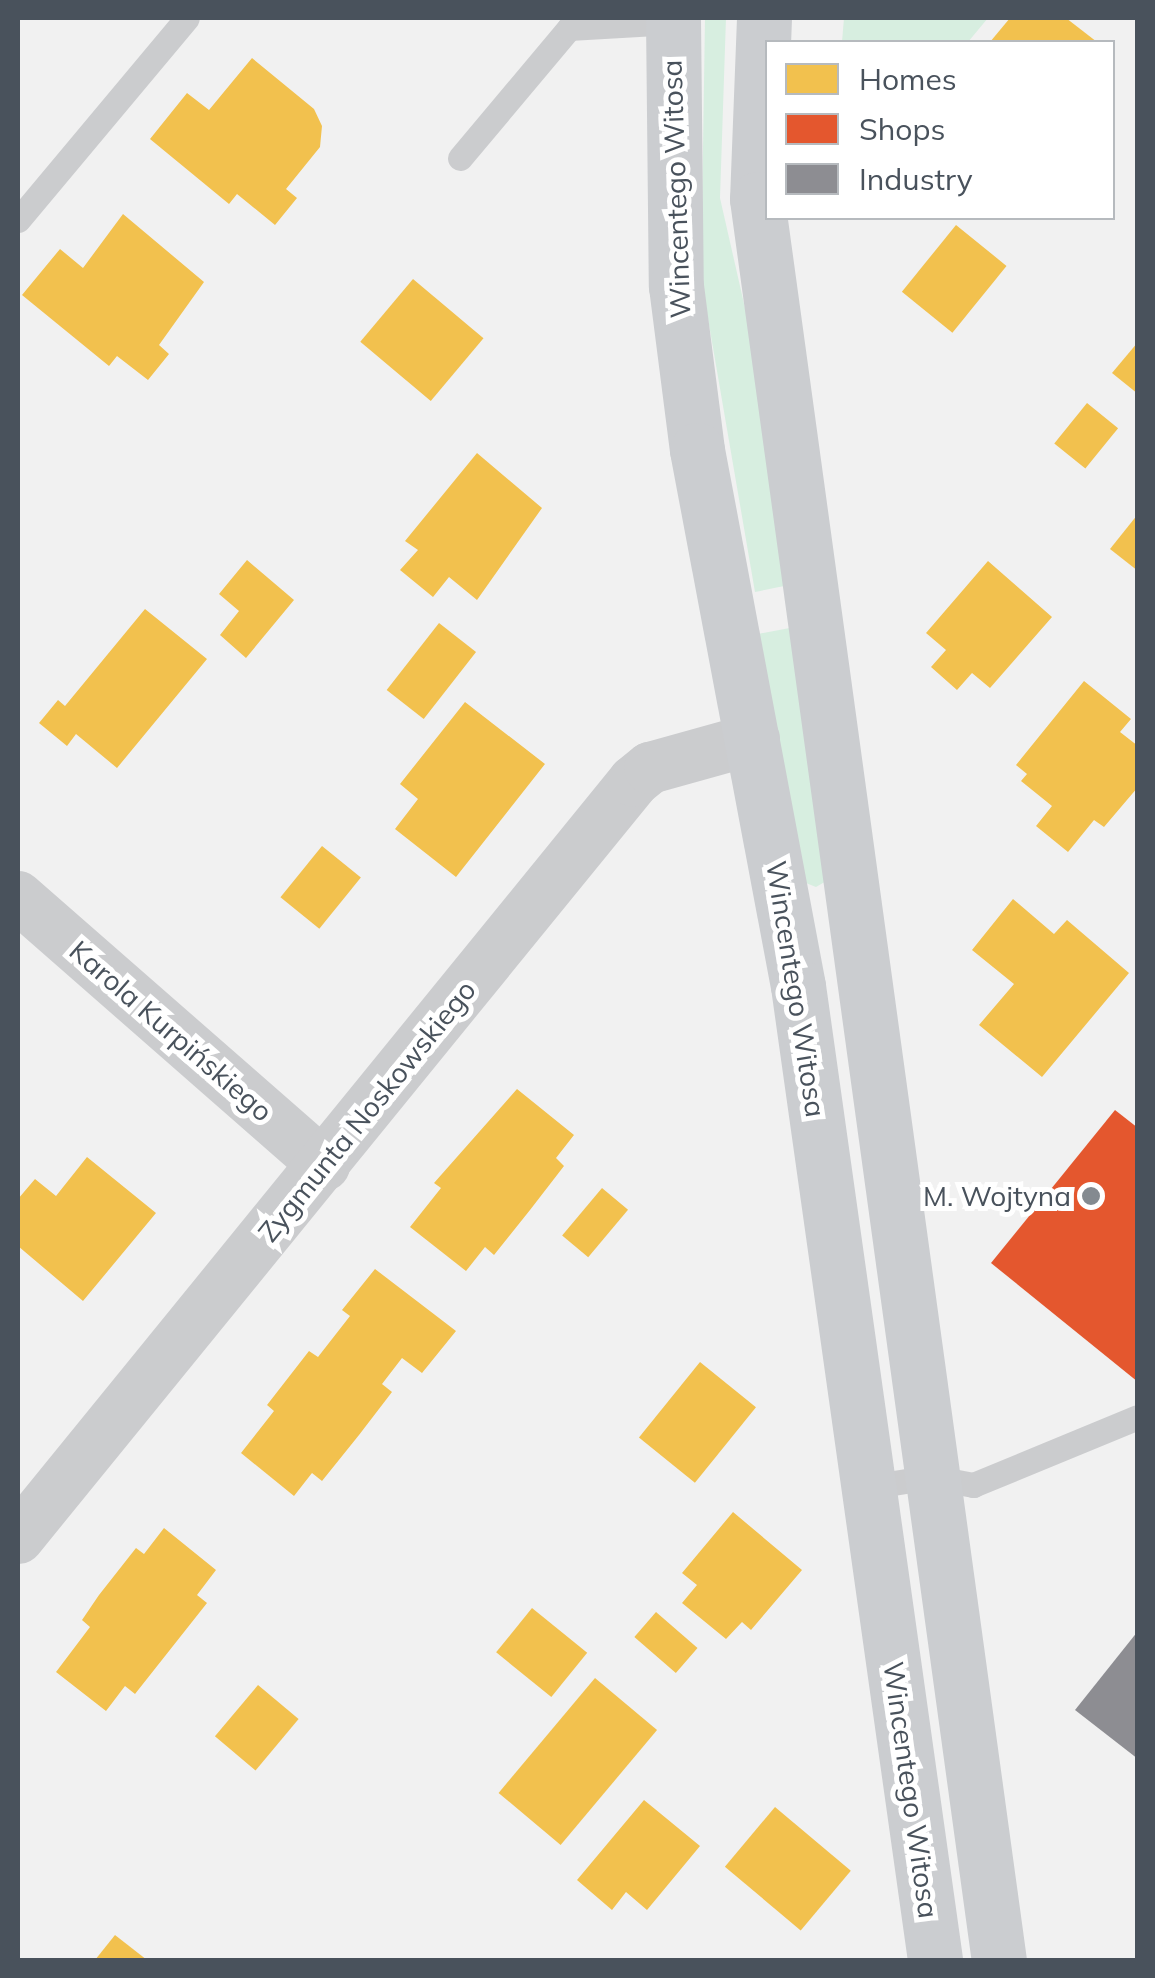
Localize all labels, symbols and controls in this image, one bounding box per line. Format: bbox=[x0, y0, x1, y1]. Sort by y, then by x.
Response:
legend bbox=[765, 40, 1115, 220]
street label: Wincentego Witosa bbox=[655, 59, 697, 319]
text: Homes bbox=[859, 60, 957, 98]
text: Shops bbox=[859, 110, 945, 148]
text: Industry bbox=[859, 160, 973, 198]
street label: Wincentego Witosa bbox=[759, 859, 833, 1119]
street label: Karola Kurpińskiego bbox=[63, 934, 279, 1128]
street label: Zygmunta Noskowskiego bbox=[251, 974, 483, 1248]
place label: M. Wojtyna bbox=[923, 1179, 1071, 1213]
marker: M. Wojtyna bbox=[1080, 1185, 1102, 1207]
street label: Wincentego Witosa bbox=[876, 1660, 946, 1920]

